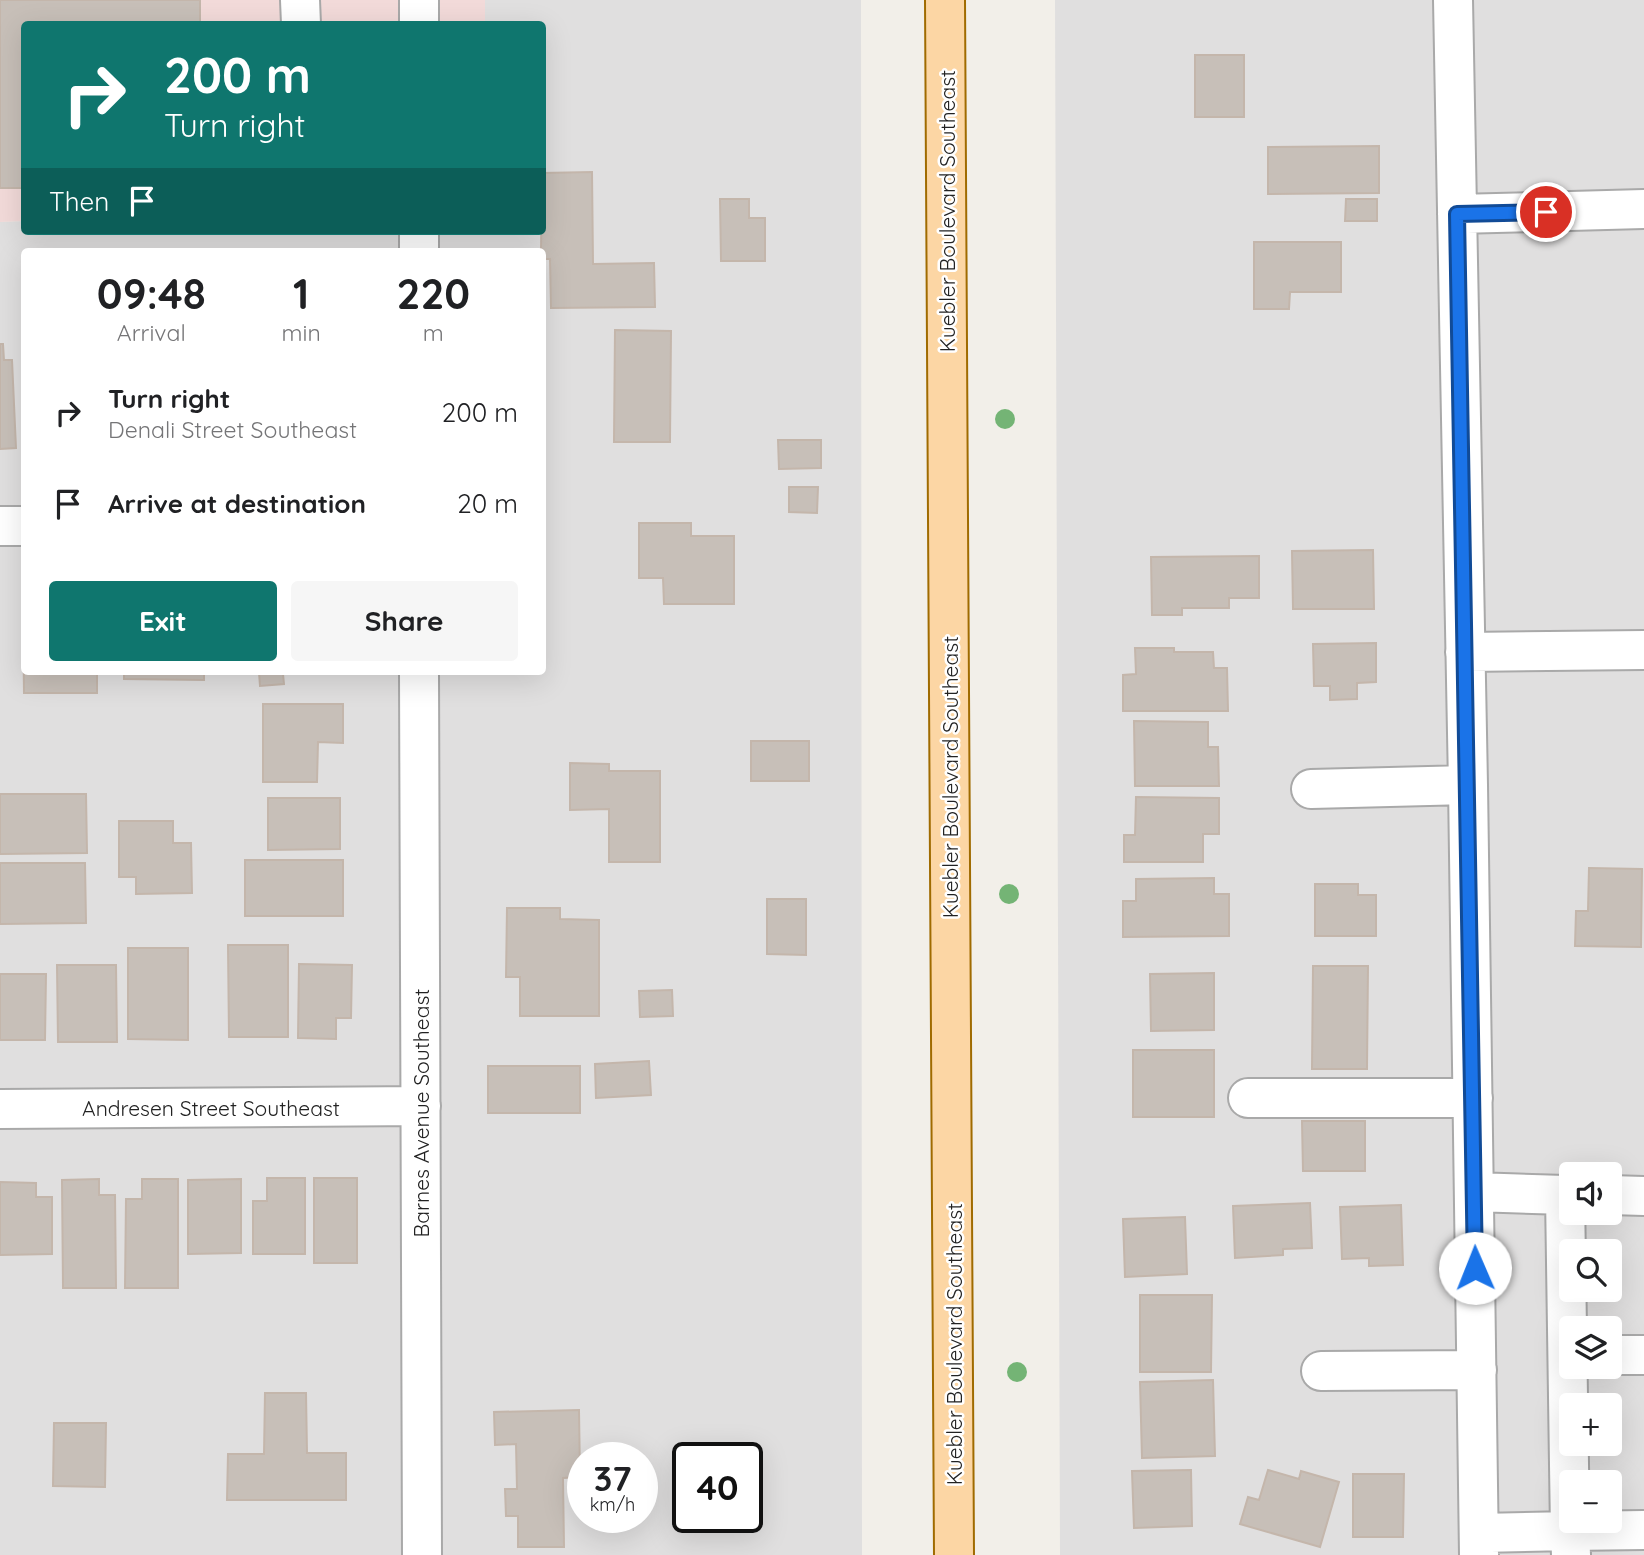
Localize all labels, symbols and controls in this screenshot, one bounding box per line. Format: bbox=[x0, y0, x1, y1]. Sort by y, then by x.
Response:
text: 200 m bbox=[164, 44, 311, 105]
icon: right bbox=[49, 49, 140, 140]
street label: Kuebler Boulevard Southeast bbox=[934, 70, 960, 352]
text: Turn right bbox=[164, 105, 305, 145]
icon: arrive bbox=[123, 182, 161, 220]
pin bbox=[1516, 182, 1576, 242]
text: Then bbox=[49, 185, 109, 218]
icon: arrive bbox=[1527, 193, 1565, 231]
text: 09:48 bbox=[97, 267, 206, 320]
text: 1 bbox=[293, 267, 309, 320]
text: 220 bbox=[397, 267, 470, 320]
text: Arrival bbox=[117, 318, 186, 347]
text: min bbox=[282, 318, 321, 347]
text: m bbox=[423, 318, 444, 347]
text: Turn right bbox=[108, 382, 230, 415]
icon: right bbox=[49, 394, 87, 432]
text: 200 m bbox=[442, 396, 518, 429]
text: Denali Street Southeast bbox=[108, 415, 357, 444]
icon: arrive bbox=[49, 485, 87, 523]
text: Arrive at destination bbox=[108, 487, 366, 520]
text: 20 m bbox=[457, 487, 518, 520]
button: Exit bbox=[49, 581, 277, 661]
button: Share bbox=[291, 581, 518, 661]
street label: Kuebler Boulevard Southeast bbox=[937, 636, 963, 918]
street label: Barnes Avenue Southeast bbox=[408, 989, 434, 1237]
street label: Andresen Street Southeast bbox=[82, 1095, 340, 1121]
map controls bbox=[1559, 1162, 1622, 1533]
button: sound bbox=[1559, 1162, 1622, 1225]
street label: Kuebler Boulevard Southeast bbox=[941, 1203, 967, 1485]
position arrow bbox=[1438, 1231, 1512, 1305]
button: search bbox=[1559, 1239, 1622, 1302]
button: layers bbox=[1559, 1316, 1622, 1379]
button: + bbox=[1559, 1393, 1622, 1456]
speed limit sign: 40 bbox=[672, 1442, 763, 1533]
text: 37 bbox=[593, 1456, 632, 1500]
button: − bbox=[1559, 1470, 1622, 1533]
text: km/h bbox=[590, 1493, 635, 1516]

